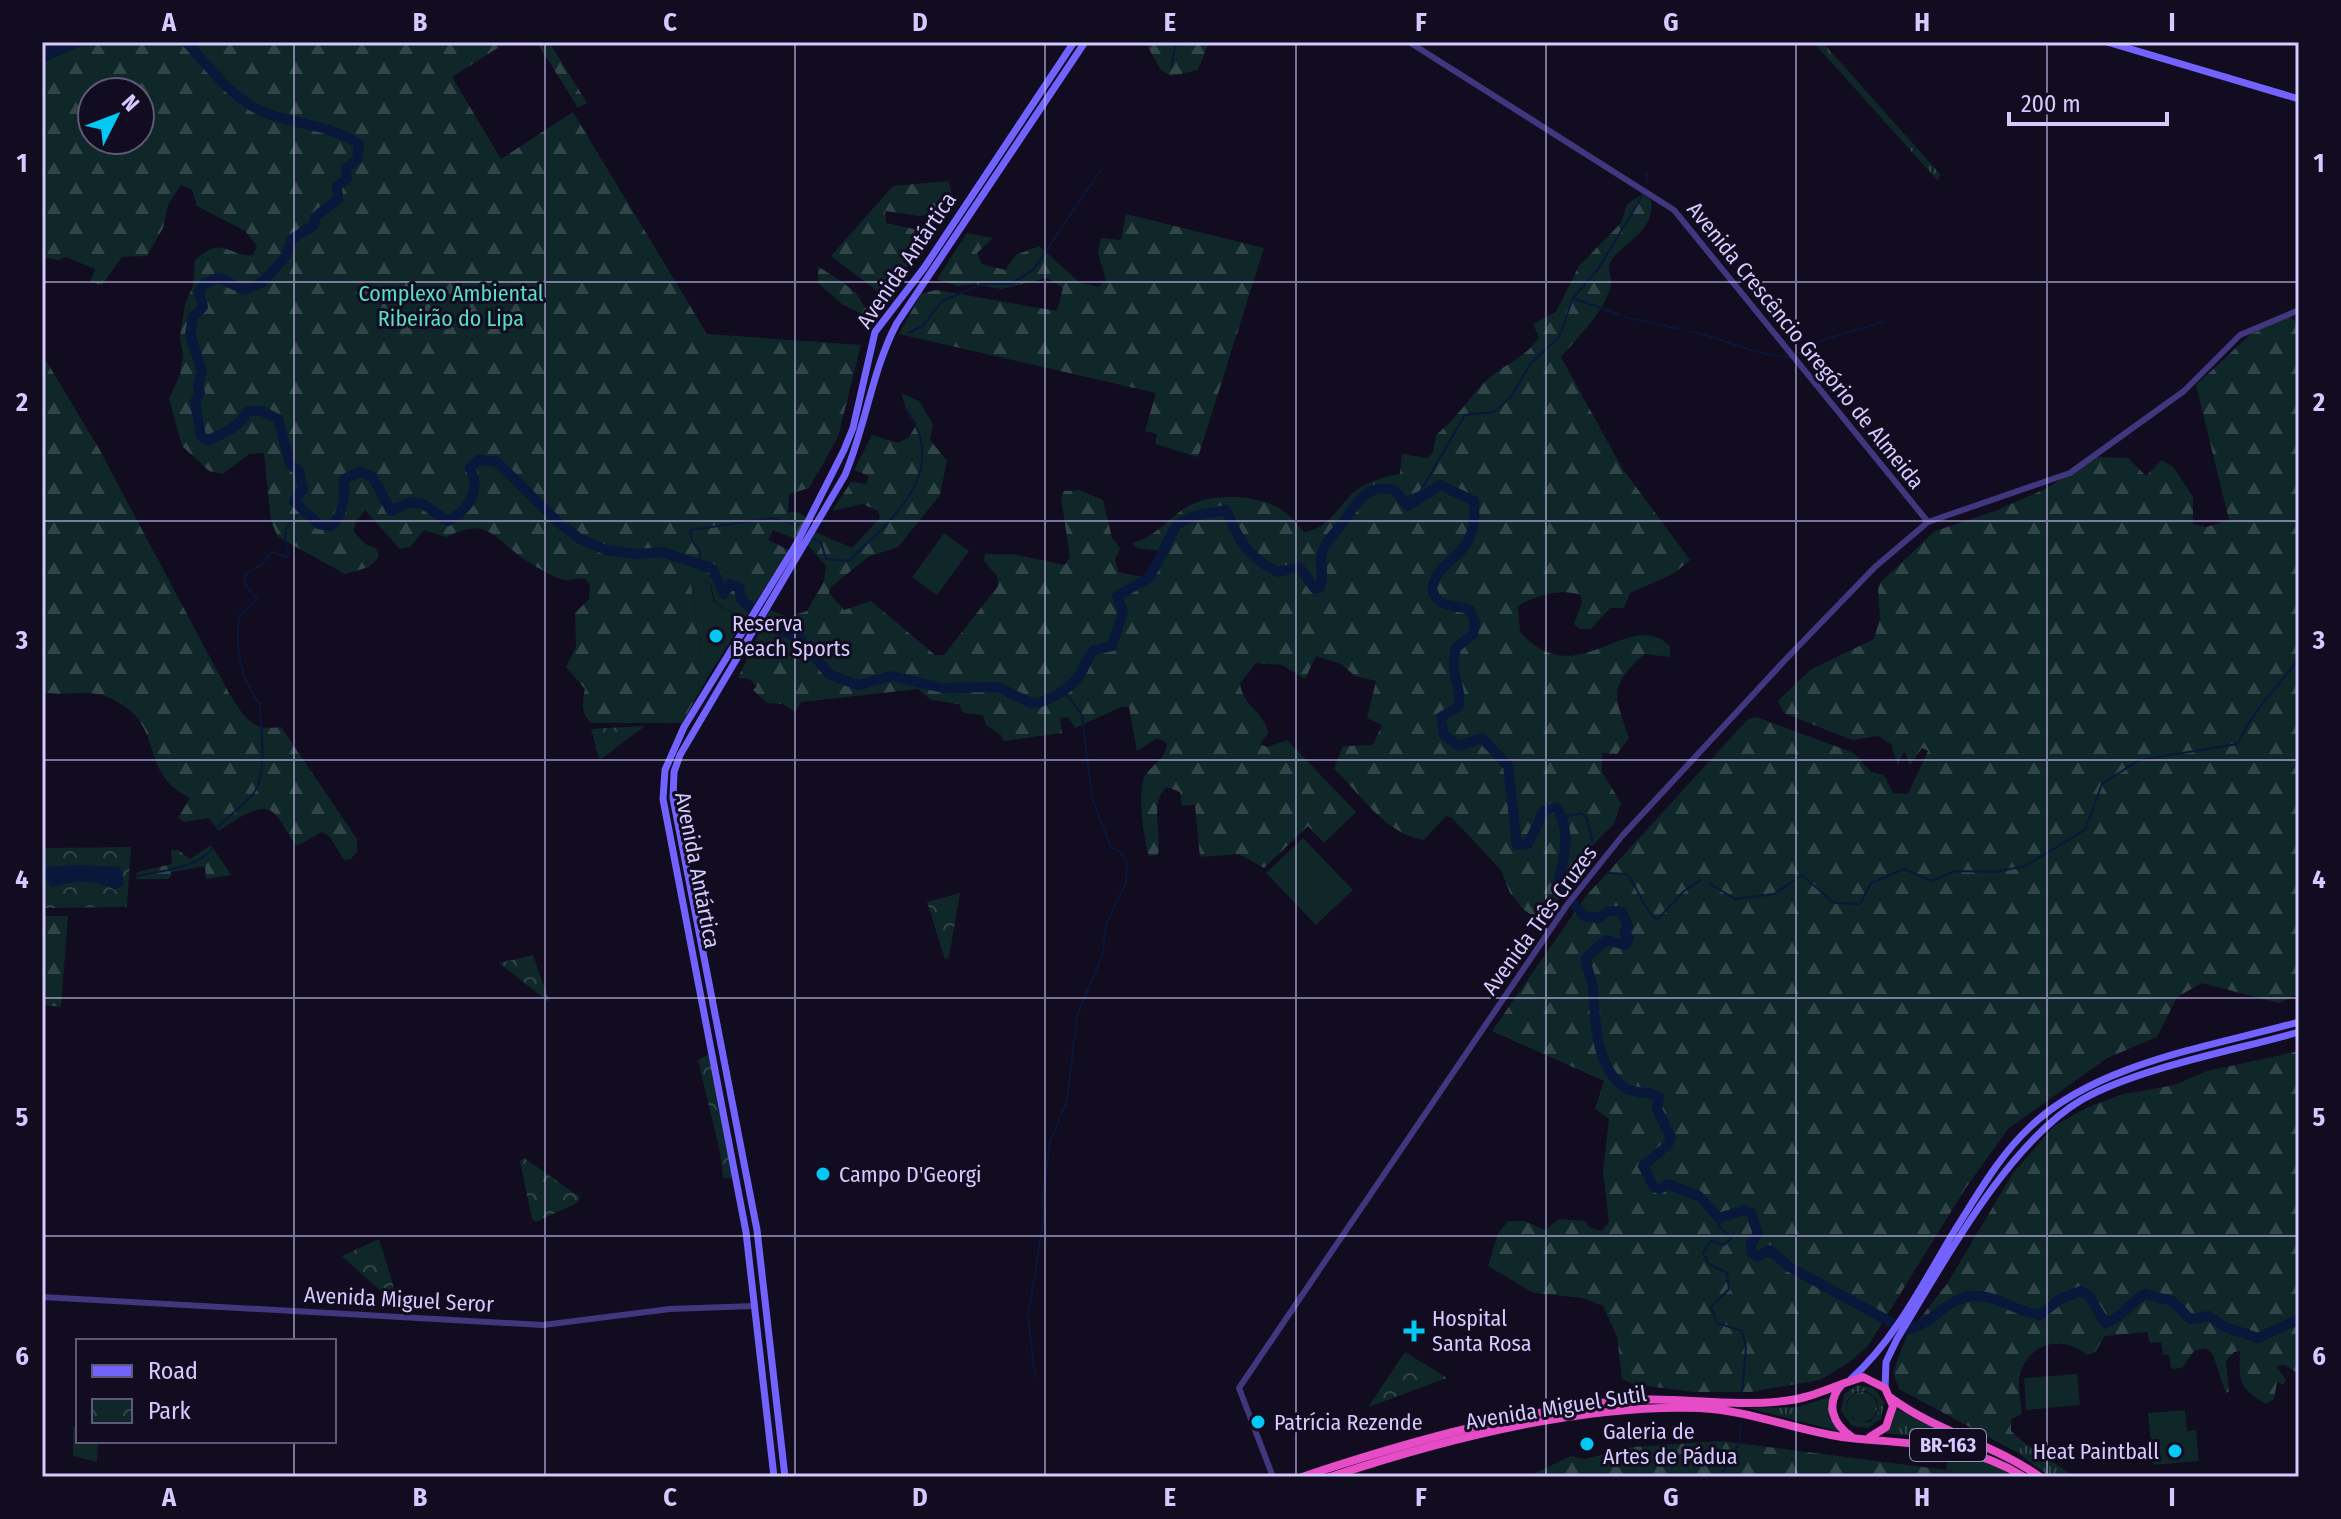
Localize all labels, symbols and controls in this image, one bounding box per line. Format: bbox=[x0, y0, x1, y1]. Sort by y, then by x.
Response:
text: A bbox=[161, 7, 177, 38]
text: B bbox=[413, 7, 428, 38]
text: C bbox=[663, 7, 677, 38]
text: D bbox=[912, 7, 928, 38]
text: E bbox=[1164, 7, 1176, 38]
text: F bbox=[1415, 7, 1427, 38]
text: G bbox=[1663, 7, 1679, 38]
text: H bbox=[1914, 7, 1930, 38]
text: I bbox=[2169, 7, 2176, 38]
north arrow bbox=[76, 76, 156, 156]
scale bar bbox=[2009, 76, 2167, 126]
text: N bbox=[116, 89, 145, 117]
text: 200 m bbox=[2021, 90, 2081, 118]
text: 1 bbox=[17, 148, 28, 179]
text: 1 bbox=[2314, 148, 2325, 179]
street label: Avenida Antártica bbox=[851, 187, 962, 333]
street label: Avenida Crescêncio Gregório de Almeida bbox=[1681, 196, 1930, 494]
park label: Complexo Ambiental Ribeirão do Lipa bbox=[358, 280, 544, 332]
text: 2 bbox=[15, 387, 28, 418]
text: 2 bbox=[2312, 387, 2325, 418]
place label: Reserva Beach Sports bbox=[732, 610, 850, 662]
text: 3 bbox=[15, 625, 28, 656]
text: 3 bbox=[2312, 625, 2325, 656]
marker: Reserva Beach Sports bbox=[707, 627, 725, 645]
street label: Avenida Antártica bbox=[669, 790, 726, 950]
street label: Avenida Três Cruzes bbox=[1476, 840, 1603, 1000]
text: 4 bbox=[15, 864, 29, 895]
text: 4 bbox=[2312, 864, 2326, 895]
text: 5 bbox=[16, 1102, 29, 1133]
text: 5 bbox=[2313, 1102, 2326, 1133]
place label: Campo D'Georgi bbox=[839, 1161, 982, 1188]
marker: Campo D'Georgi bbox=[814, 1165, 832, 1183]
street label: Avenida Miguel Seror bbox=[304, 1281, 495, 1318]
place label: Hospital Santa Rosa bbox=[1432, 1305, 1532, 1357]
marker: Hospital Santa Rosa bbox=[1403, 1320, 1425, 1342]
legend bbox=[76, 1339, 336, 1443]
text: 6 bbox=[15, 1341, 29, 1372]
text: 6 bbox=[2312, 1341, 2326, 1372]
text: Road bbox=[148, 1357, 198, 1385]
street label: Avenida Miguel Sutil bbox=[1464, 1380, 1649, 1435]
text: Park bbox=[148, 1397, 191, 1425]
place label: Patrícia Rezende bbox=[1274, 1409, 1423, 1436]
marker: Patrícia Rezende bbox=[1249, 1413, 1267, 1431]
place label: Galeria de Artes de Pádua bbox=[1603, 1418, 1738, 1470]
road number: BR-163 bbox=[1910, 1429, 1986, 1461]
marker: Galeria de Artes de Pádua bbox=[1578, 1435, 1596, 1453]
place label: Heat Paintball bbox=[2033, 1438, 2159, 1465]
marker: Heat Paintball bbox=[2166, 1442, 2184, 1460]
text: A bbox=[161, 1482, 177, 1513]
text: B bbox=[413, 1482, 428, 1513]
text: C bbox=[663, 1482, 677, 1513]
text: D bbox=[912, 1482, 928, 1513]
text: E bbox=[1164, 1482, 1176, 1513]
text: F bbox=[1415, 1482, 1427, 1513]
text: G bbox=[1663, 1482, 1679, 1513]
text: H bbox=[1914, 1482, 1930, 1513]
text: I bbox=[2169, 1482, 2176, 1513]

